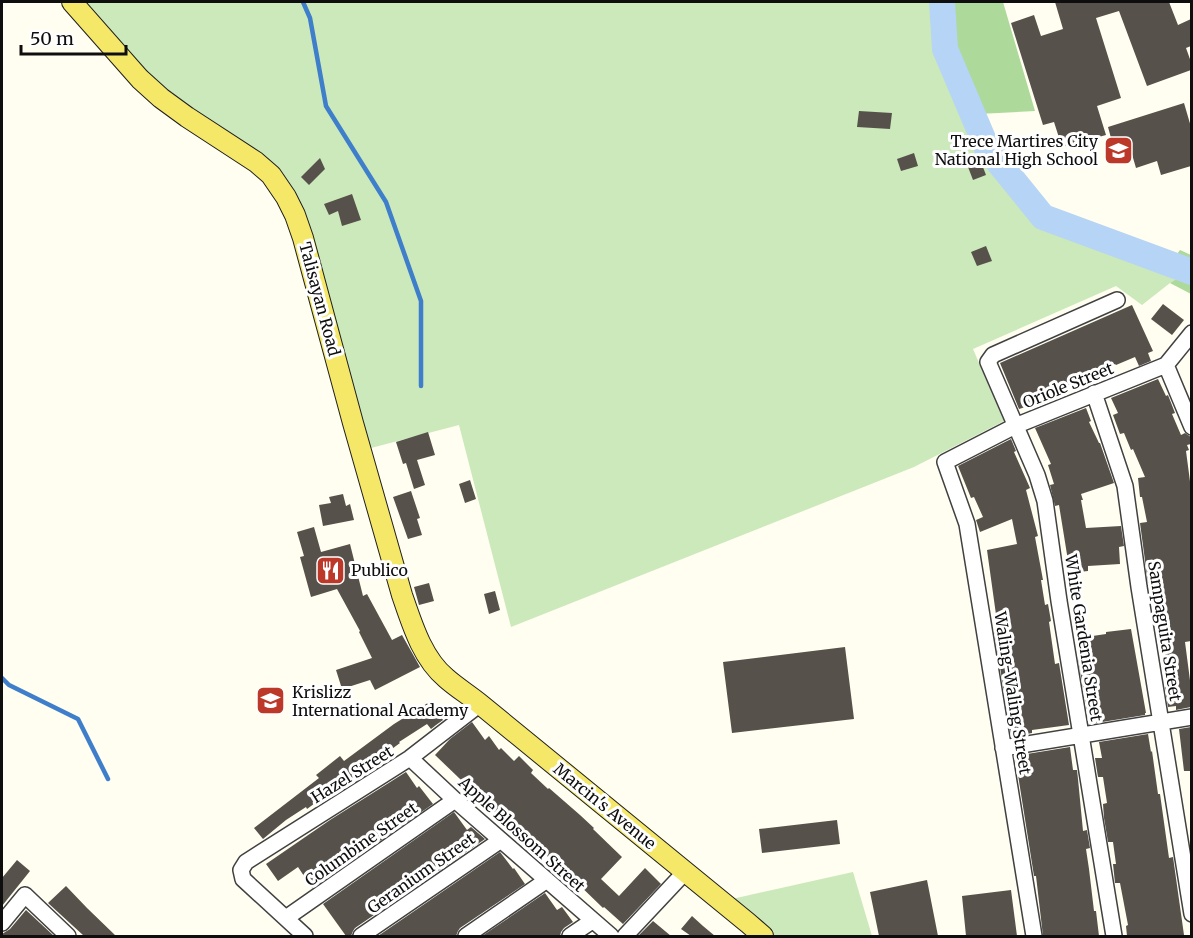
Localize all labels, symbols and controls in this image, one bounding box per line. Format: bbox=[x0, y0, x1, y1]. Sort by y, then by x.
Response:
scale bar bbox=[21, 18, 126, 56]
text: 50 m bbox=[30, 27, 74, 50]
place label: Trece Martires City National High School bbox=[935, 131, 1099, 169]
school or university icon: Trece Martires City National High School bbox=[1103, 134, 1135, 166]
street label: Talisayan Road bbox=[295, 240, 345, 358]
street label: Oriole Street bbox=[1020, 357, 1117, 412]
street label: White Gardenia Street bbox=[1061, 552, 1107, 724]
restaurant icon: Publico bbox=[314, 554, 346, 586]
street label: Sampaguita Street bbox=[1144, 559, 1186, 703]
place label: Publico bbox=[351, 560, 408, 580]
street label: Waling-Waling Street bbox=[990, 609, 1036, 777]
place label: Krislizz International Academy bbox=[292, 682, 469, 720]
school or university icon: Krislizz International Academy bbox=[255, 685, 287, 717]
street label: Hazel Street bbox=[307, 741, 397, 807]
street label: Marcin's Avenue bbox=[550, 759, 660, 853]
street label: Apple Blossom Street bbox=[454, 771, 590, 896]
street label: Columbine Street bbox=[301, 797, 422, 890]
street label: Geranium Street bbox=[363, 828, 479, 918]

